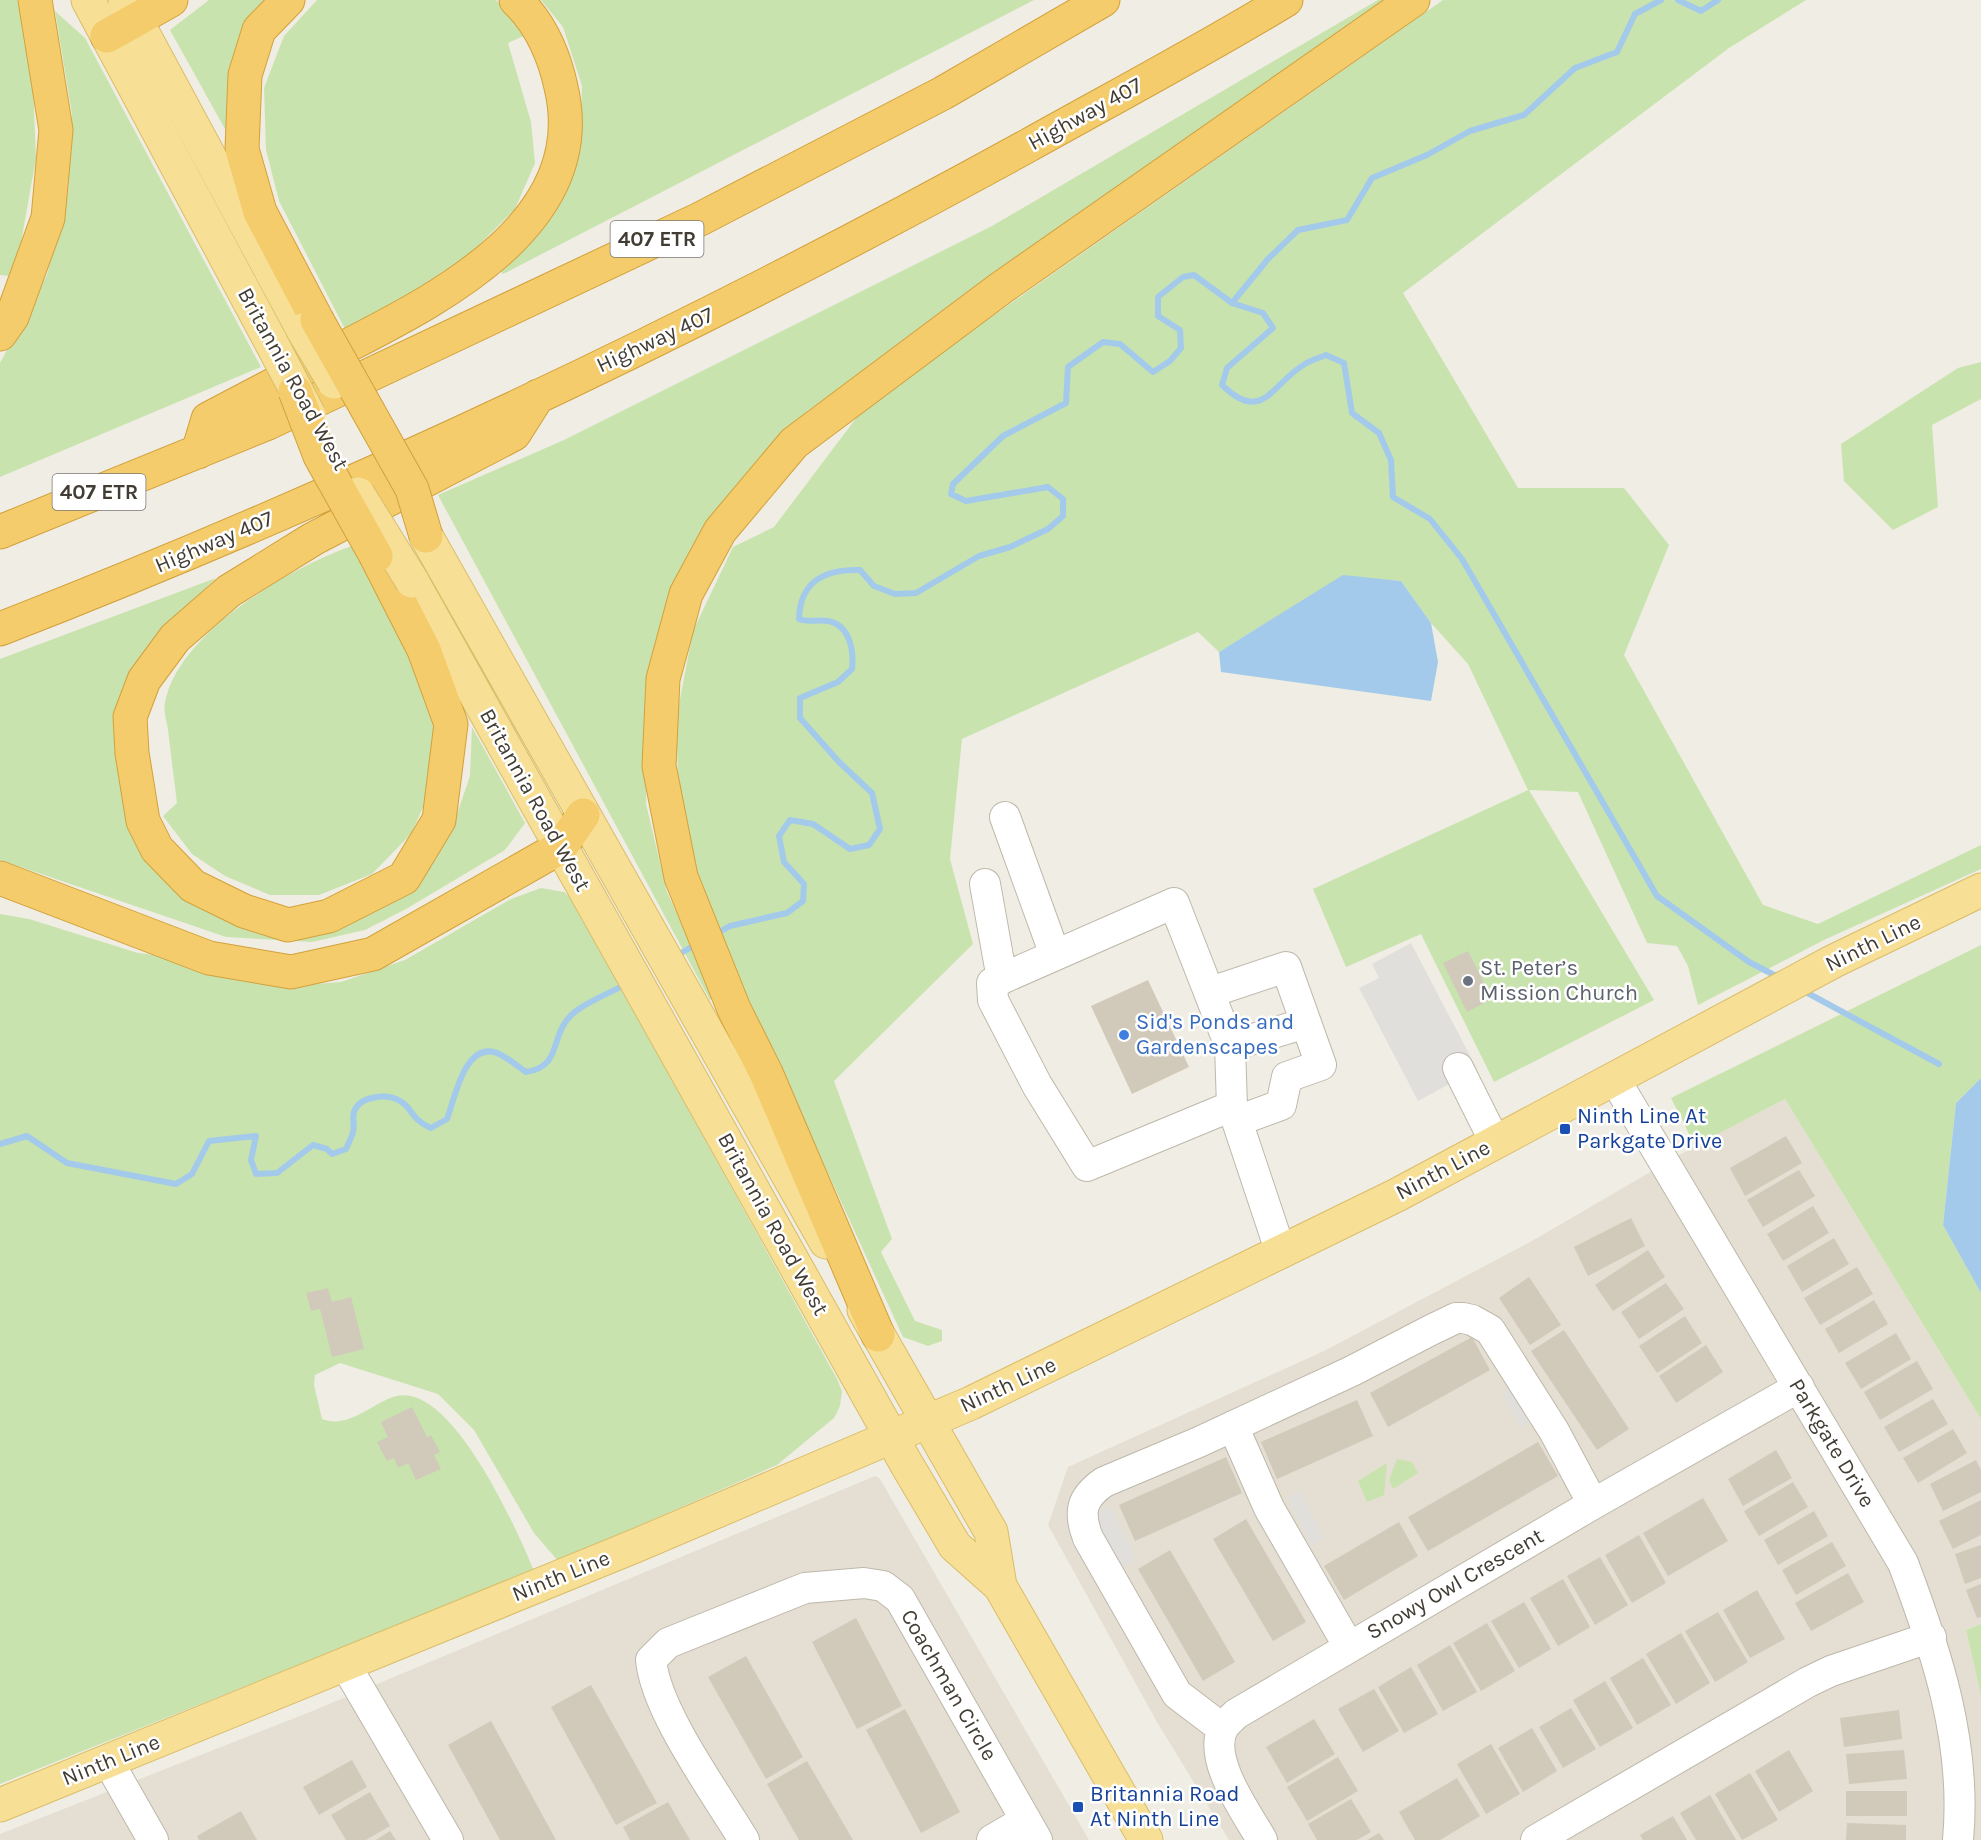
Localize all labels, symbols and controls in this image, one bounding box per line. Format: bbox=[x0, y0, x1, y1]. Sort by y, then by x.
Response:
street label: Highway 407 bbox=[1024, 72, 1146, 156]
road number: 407 ETR bbox=[610, 221, 704, 257]
street label: Britannia Road West bbox=[232, 283, 354, 475]
street label: Highway 407 bbox=[592, 302, 718, 378]
road number: 407 ETR bbox=[52, 474, 146, 510]
street label: Highway 407 bbox=[151, 505, 277, 579]
street label: Britannia Road West bbox=[474, 704, 596, 896]
street label: Ninth Line bbox=[1821, 909, 1925, 977]
place label: St. Peter’s Mission Church bbox=[1480, 955, 1638, 1006]
marker: St. Peter’s Mission Church bbox=[1461, 974, 1475, 988]
place label: Sid's Ponds and Gardenscapes bbox=[1136, 1009, 1294, 1060]
marker: Sid's Ponds and Gardenscapes bbox=[1117, 1028, 1131, 1042]
place label: Ninth Line At Parkgate Drive bbox=[1577, 1103, 1722, 1154]
marker: Ninth Line At Parkgate Drive bbox=[1558, 1122, 1572, 1136]
street label: Britannia Road West bbox=[712, 1128, 834, 1320]
street label: Ninth Line bbox=[1391, 1134, 1495, 1206]
street label: Ninth Line bbox=[956, 1351, 1060, 1419]
street label: Parkgate Drive bbox=[1783, 1374, 1881, 1512]
street label: Snowy Owl Crescent bbox=[1362, 1523, 1548, 1645]
street label: Ninth Line bbox=[508, 1545, 614, 1607]
street label: Coachman Circle bbox=[895, 1605, 1003, 1765]
street label: Ninth Line bbox=[58, 1729, 164, 1791]
place label: Britannia Road At Ninth Line bbox=[1090, 1781, 1240, 1832]
marker: Britannia Road At Ninth Line bbox=[1071, 1800, 1085, 1814]

